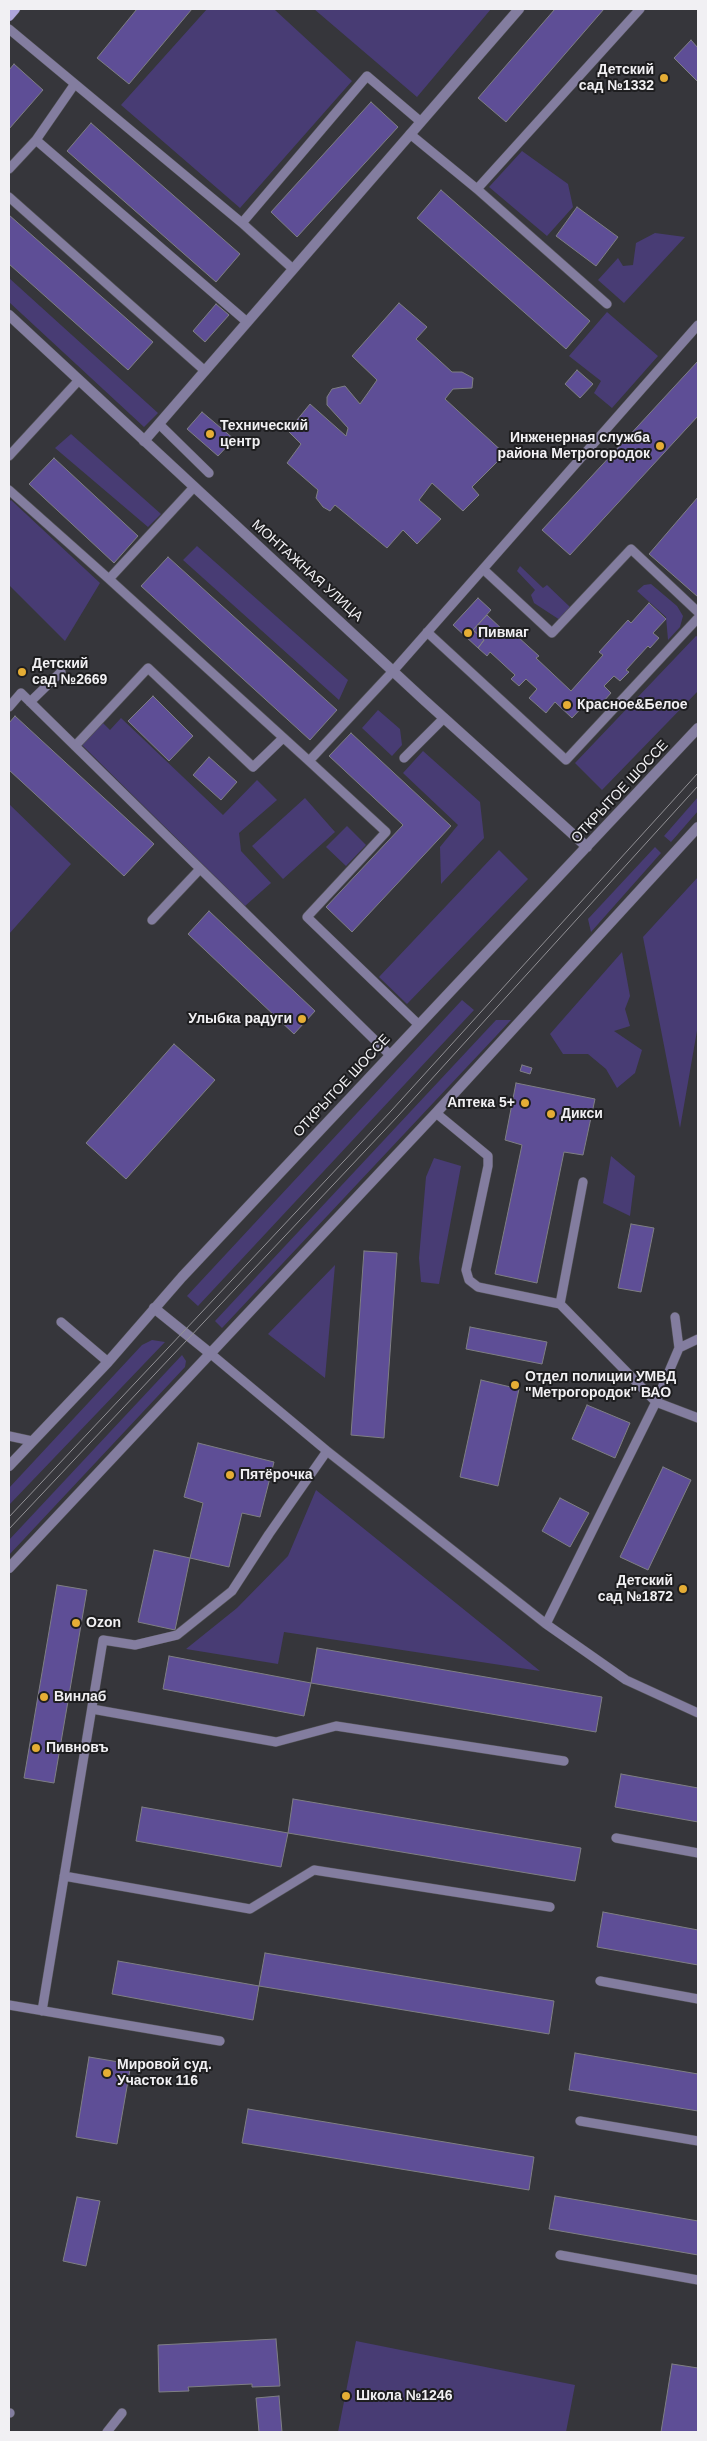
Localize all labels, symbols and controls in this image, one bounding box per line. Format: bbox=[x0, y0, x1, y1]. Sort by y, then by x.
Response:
place label: Детский сад №1332 bbox=[579, 62, 654, 94]
marker: Детский сад №1332 bbox=[658, 72, 670, 84]
place label: Технический центр bbox=[220, 418, 308, 451]
marker: Технический центр bbox=[204, 428, 216, 440]
place label: Инженерная служба района Метрогородок bbox=[498, 430, 650, 462]
marker: Инженерная служба района Метрогородок bbox=[654, 440, 666, 452]
street label: МОНТАЖНАЯ УЛИЦА bbox=[248, 517, 366, 625]
place label: Пивмаг bbox=[478, 625, 529, 641]
marker: Пивмаг bbox=[462, 627, 474, 639]
place label: Детский сад №2669 bbox=[32, 656, 107, 689]
marker: Детский сад №2669 bbox=[16, 666, 28, 678]
place label: Красное&Белое bbox=[577, 697, 687, 713]
marker: Красное&Белое bbox=[561, 699, 573, 711]
street label: ОТКРЫТОЕ ШОССЕ bbox=[568, 737, 672, 847]
place label: Улыбка радуги bbox=[188, 1011, 292, 1027]
marker: Улыбка радуги bbox=[296, 1013, 308, 1025]
street label: ОТКРЫТОЕ ШОССЕ bbox=[290, 1031, 394, 1141]
place label: Аптека 5+ bbox=[447, 1095, 515, 1111]
marker: Аптека 5+ bbox=[519, 1097, 531, 1109]
place label: Дикси bbox=[561, 1106, 603, 1122]
marker: Дикси bbox=[545, 1108, 557, 1120]
place label: Отдел полиции УМВД "Метрогородок" ВАО bbox=[525, 1369, 676, 1401]
marker: Отдел полиции УМВД "Метрогородок" ВАО bbox=[509, 1379, 521, 1391]
place label: Пятёрочка bbox=[240, 1467, 313, 1483]
marker: Пятёрочка bbox=[224, 1469, 236, 1481]
place label: Детский сад №1872 bbox=[598, 1573, 673, 1605]
marker: Детский сад №1872 bbox=[677, 1583, 689, 1595]
place label: Ozon bbox=[86, 1615, 121, 1631]
marker: Ozon bbox=[70, 1617, 82, 1629]
place label: Винлаб bbox=[54, 1689, 106, 1705]
marker: Винлаб bbox=[38, 1691, 50, 1703]
place label: Пивновъ bbox=[46, 1740, 109, 1756]
marker: Пивновъ bbox=[30, 1742, 42, 1754]
place label: Мировой суд. Участок 116 bbox=[117, 2057, 212, 2090]
marker: Мировой суд. Участок 116 bbox=[101, 2067, 113, 2079]
place label: Школа №1246 bbox=[356, 2388, 452, 2404]
marker: Школа №1246 bbox=[340, 2390, 352, 2402]

